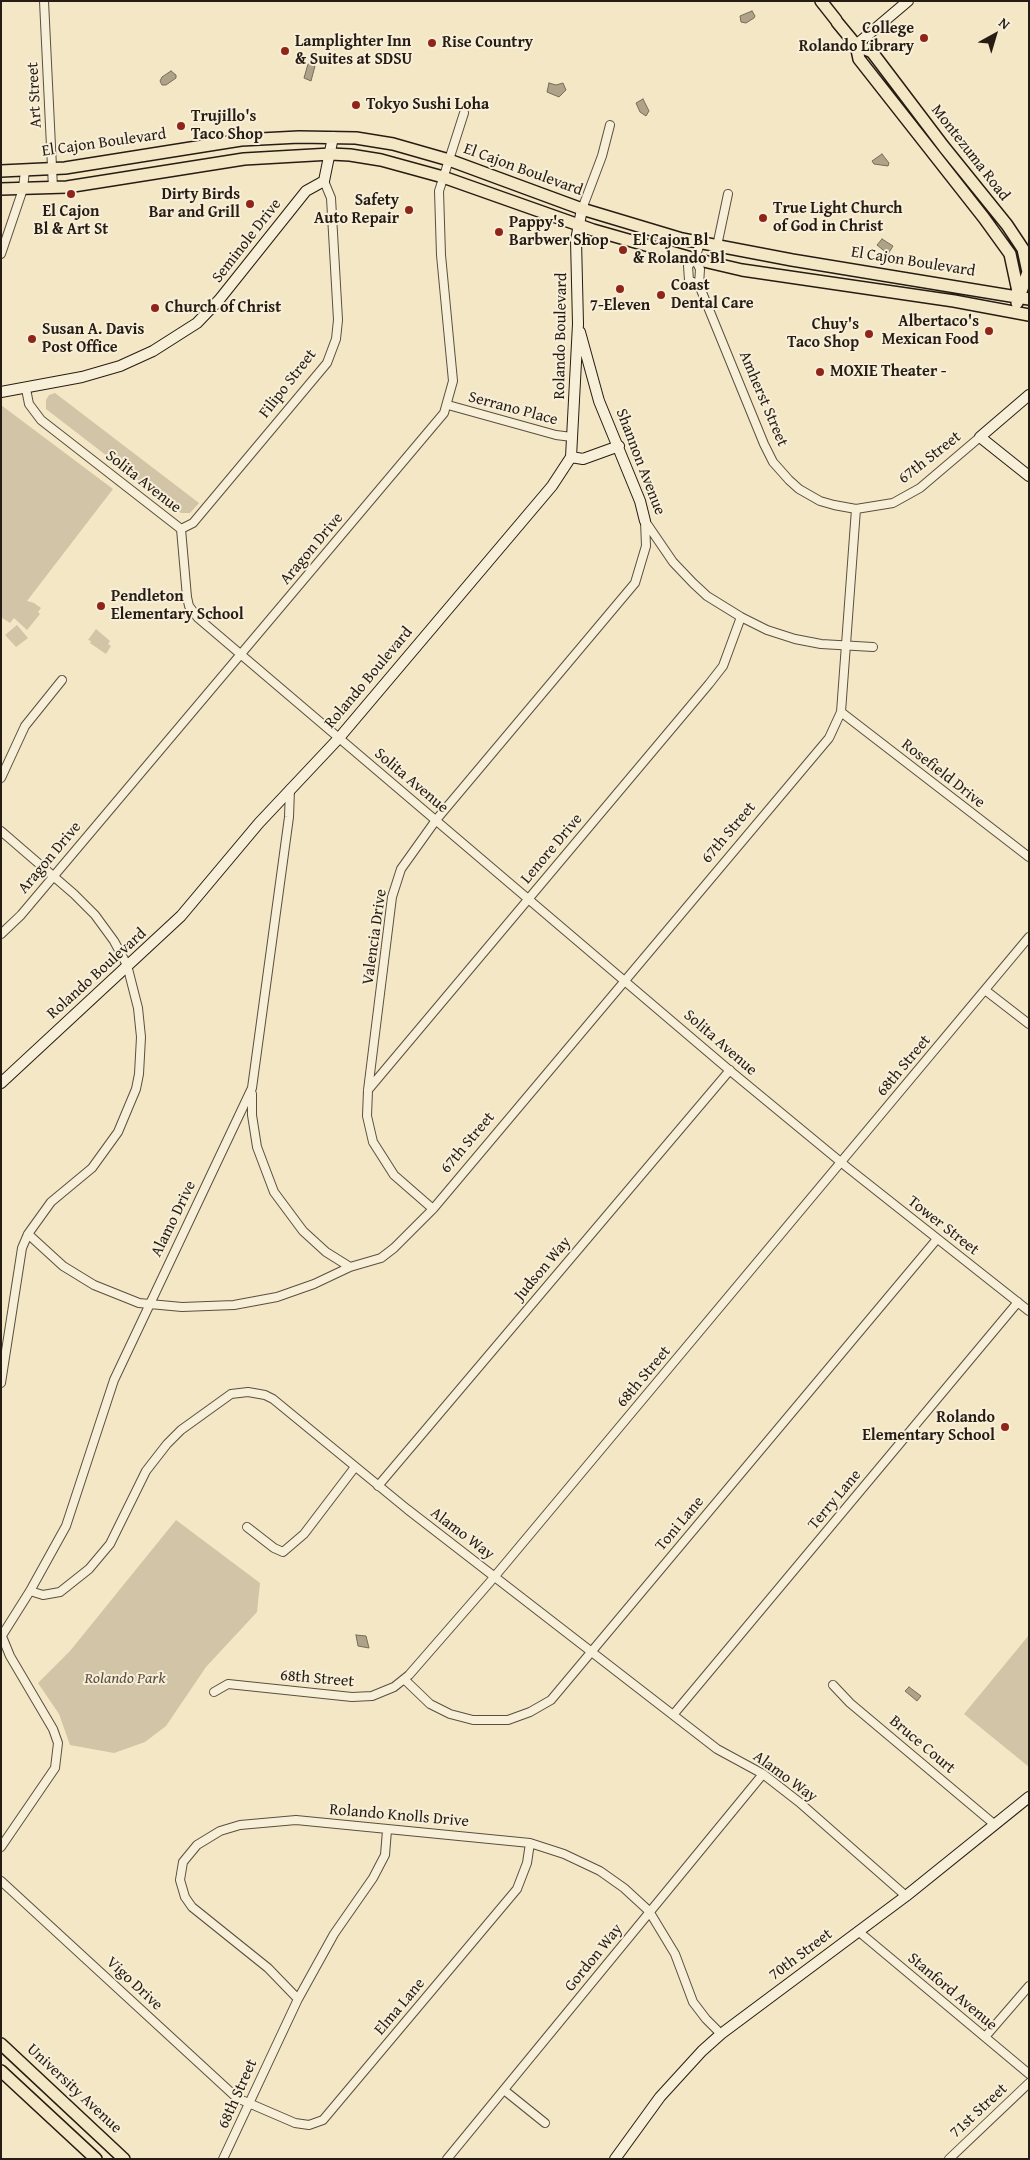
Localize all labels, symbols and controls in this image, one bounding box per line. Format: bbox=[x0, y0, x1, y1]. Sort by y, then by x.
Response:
north arrow bbox=[970, 10, 1020, 60]
text: N bbox=[995, 13, 1014, 34]
place label: College Rolando Library bbox=[799, 19, 914, 57]
place label: Lamplighter Inn & Suites at SDSU bbox=[295, 32, 412, 70]
marker: College Rolando Library bbox=[918, 32, 930, 44]
place label: Rise Country bbox=[442, 33, 533, 53]
marker: Rise Country bbox=[426, 37, 438, 49]
marker: Lamplighter Inn & Suites at SDSU bbox=[279, 45, 291, 57]
street label: Art Street bbox=[24, 62, 46, 128]
place label: Tokyo Sushi Loha bbox=[366, 95, 489, 115]
marker: Tokyo Sushi Loha bbox=[350, 99, 362, 111]
street label: Montezuma Road bbox=[927, 101, 1013, 205]
place label: Trujillo's Taco Shop bbox=[191, 107, 263, 145]
marker: Trujillo's Taco Shop bbox=[175, 120, 187, 132]
street label: El Cajon Boulevard bbox=[41, 125, 167, 161]
street label: El Cajon Boulevard bbox=[461, 140, 585, 200]
place label: Dirty Birds Bar and Grill bbox=[149, 185, 240, 223]
marker: El Cajon Bl & Art St bbox=[65, 188, 77, 200]
place label: Safety Auto Repair bbox=[314, 191, 399, 229]
street label: Seminole Drive bbox=[208, 195, 286, 287]
marker: Dirty Birds Bar and Grill bbox=[244, 198, 256, 210]
place label: True Light Church of God in Christ bbox=[773, 199, 902, 237]
place label: El Cajon Bl & Art St bbox=[34, 202, 108, 240]
marker: Safety Auto Repair bbox=[403, 204, 415, 216]
marker: True Light Church of God in Christ bbox=[757, 212, 769, 224]
place label: Pappy's Barbwer Shop bbox=[509, 213, 609, 251]
marker: Pappy's Barbwer Shop bbox=[493, 226, 505, 238]
place label: El Cajon Bl & Rolando Bl bbox=[633, 231, 725, 269]
street label: El Cajon Boulevard bbox=[850, 243, 976, 281]
marker: El Cajon Bl & Rolando Bl bbox=[617, 244, 629, 256]
street label: Rolando Boulevard bbox=[550, 272, 572, 400]
place label: Coast Dental Care bbox=[671, 276, 754, 314]
marker: 7-Eleven bbox=[614, 283, 626, 295]
marker: Coast Dental Care bbox=[655, 289, 667, 301]
place label: 7-Eleven bbox=[590, 296, 650, 316]
place label: Church of Christ bbox=[165, 298, 281, 318]
marker: Church of Christ bbox=[149, 302, 161, 314]
place label: Albertaco's Mexican Food bbox=[882, 312, 979, 350]
place label: Chuy's Taco Shop bbox=[787, 315, 859, 353]
place label: Susan A. Davis Post Office bbox=[42, 320, 144, 358]
marker: Albertaco's Mexican Food bbox=[983, 325, 995, 337]
marker: Chuy's Taco Shop bbox=[863, 328, 875, 340]
marker: Susan A. Davis Post Office bbox=[26, 333, 38, 345]
street label: Filipo Street bbox=[255, 346, 321, 422]
street label: Amherst Street bbox=[734, 348, 792, 450]
place label: MOXIE Theater - bbox=[830, 362, 947, 382]
marker: MOXIE Theater - bbox=[814, 366, 826, 378]
street label: Serrano Place bbox=[466, 388, 560, 430]
street label: Shannon Avenue bbox=[611, 406, 669, 518]
street label: 67th Street bbox=[895, 428, 965, 488]
street label: Solita Avenue bbox=[101, 446, 185, 518]
street label: Aragon Drive bbox=[276, 509, 348, 589]
place label: Pendleton Elementary School bbox=[111, 587, 244, 625]
marker: Pendleton Elementary School bbox=[95, 600, 107, 612]
street label: Rolando Boulevard bbox=[321, 623, 417, 733]
street label: Rosefield Drive bbox=[897, 735, 989, 813]
street label: Solita Avenue bbox=[370, 744, 452, 818]
street label: 67th Street bbox=[698, 798, 760, 868]
street label: Lenore Drive bbox=[517, 810, 587, 888]
street label: Aragon Drive bbox=[14, 818, 86, 898]
street label: Valencia Drive bbox=[359, 888, 391, 986]
street label: Rolando Boulevard bbox=[43, 924, 151, 1024]
street label: Solita Avenue bbox=[679, 1006, 761, 1080]
street label: 68th Street bbox=[873, 1031, 935, 1101]
street label: 67th Street bbox=[437, 1108, 499, 1178]
street label: Alamo Drive bbox=[147, 1178, 201, 1260]
street label: Tower Street bbox=[903, 1192, 983, 1260]
street label: Judson Way bbox=[511, 1233, 575, 1305]
street label: 68th Street bbox=[613, 1342, 675, 1412]
place label: Rolando Elementary School bbox=[862, 1408, 995, 1446]
marker: Rolando Elementary School bbox=[999, 1421, 1011, 1433]
street label: Terry Lane bbox=[804, 1466, 866, 1534]
street label: Toni Lane bbox=[652, 1493, 708, 1555]
street label: Alamo Way bbox=[426, 1504, 498, 1564]
street label: 68th Street bbox=[279, 1666, 355, 1692]
park label: Rolando Park bbox=[84, 1669, 166, 1689]
street label: Bruce Court bbox=[885, 1712, 959, 1778]
street label: Alamo Way bbox=[749, 1747, 821, 1807]
street label: Rolando Knolls Drive bbox=[328, 1800, 470, 1832]
street label: Gordon Way bbox=[561, 1920, 627, 1996]
street label: 70th Street bbox=[766, 1925, 836, 1985]
street label: Stanford Avenue bbox=[903, 1949, 1001, 2035]
street label: Vigo Drive bbox=[102, 1953, 166, 2015]
street label: Elma Lane bbox=[371, 1975, 429, 2039]
street label: University Avenue bbox=[23, 2040, 125, 2138]
street label: 68th Street bbox=[214, 2056, 262, 2132]
street label: 71st Street bbox=[946, 2080, 1012, 2142]

